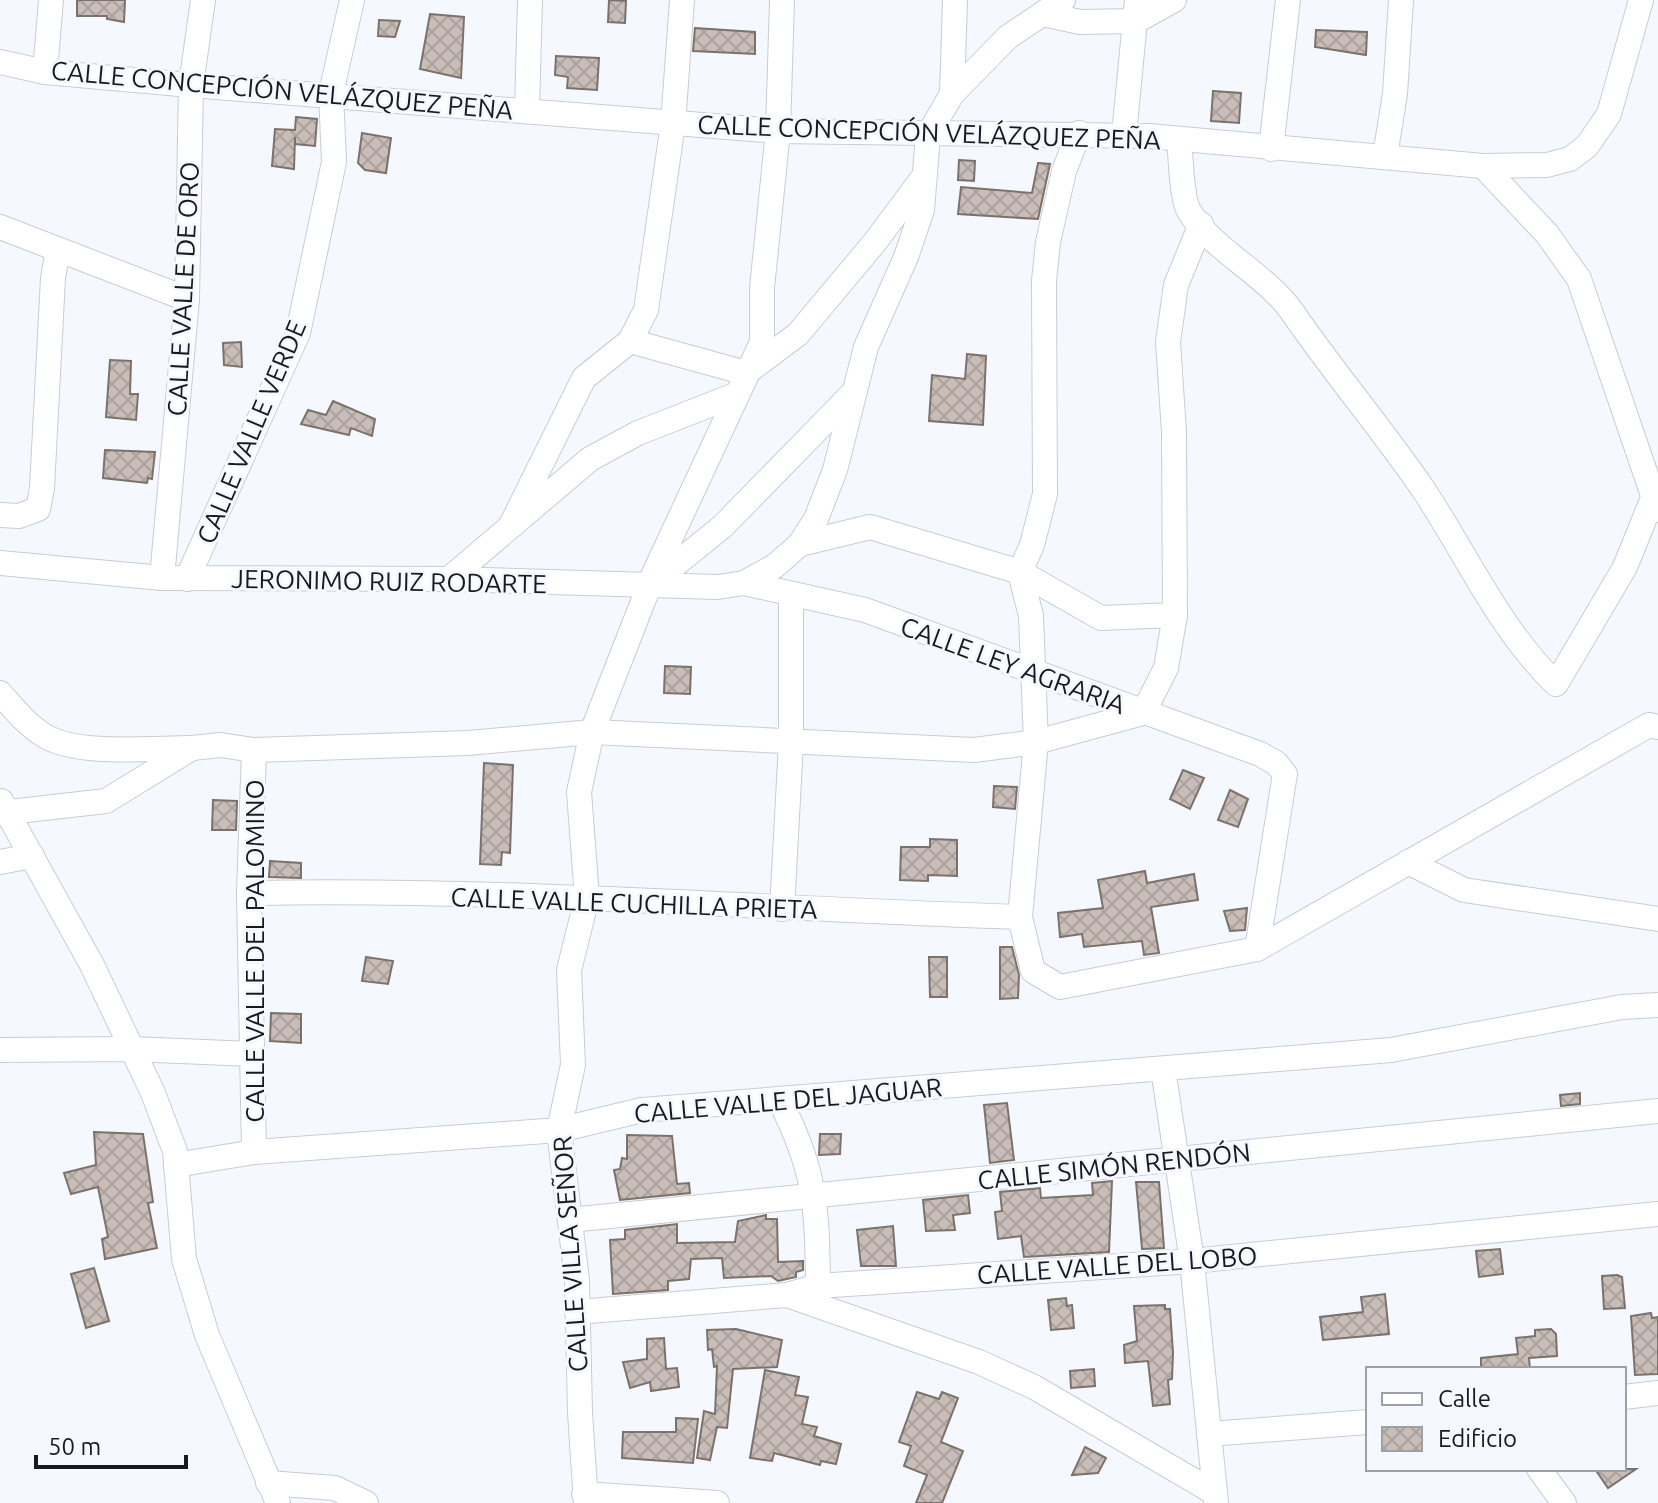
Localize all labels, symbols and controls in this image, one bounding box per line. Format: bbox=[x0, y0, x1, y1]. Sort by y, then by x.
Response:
street label: CALLE CONCEPCIÓN VELÁZQUEZ PEÑA bbox=[50, 54, 514, 125]
street label: CALLE CONCEPCIÓN VELÁZQUEZ PEÑA bbox=[697, 108, 1161, 155]
street label: CALLE VALLE DE ORO bbox=[162, 161, 204, 417]
street label: CALLE VALLE VERDE bbox=[191, 316, 311, 548]
street label: JERONIMO RUIZ RODARTE bbox=[231, 564, 547, 598]
street label: CALLE LEY AGRARIA bbox=[897, 611, 1129, 719]
street label: CALLE VALLE DEL PALOMINO bbox=[240, 779, 269, 1123]
street label: CALLE VALLE CUCHILLA PRIETA bbox=[450, 882, 818, 924]
street label: CALLE VALLE DEL JAGUAR bbox=[633, 1072, 943, 1128]
street label: CALLE VILLA SEÑOR bbox=[547, 1135, 593, 1373]
street label: CALLE SIMÓN RENDÓN bbox=[976, 1137, 1252, 1195]
street label: CALLE VALLE DEL LOBO bbox=[976, 1241, 1258, 1289]
legend bbox=[1366, 1367, 1626, 1471]
text: Calle bbox=[1438, 1385, 1491, 1412]
scale bar bbox=[36, 1419, 186, 1469]
text: Edificio bbox=[1438, 1425, 1517, 1452]
text: 50 m bbox=[48, 1433, 101, 1460]

